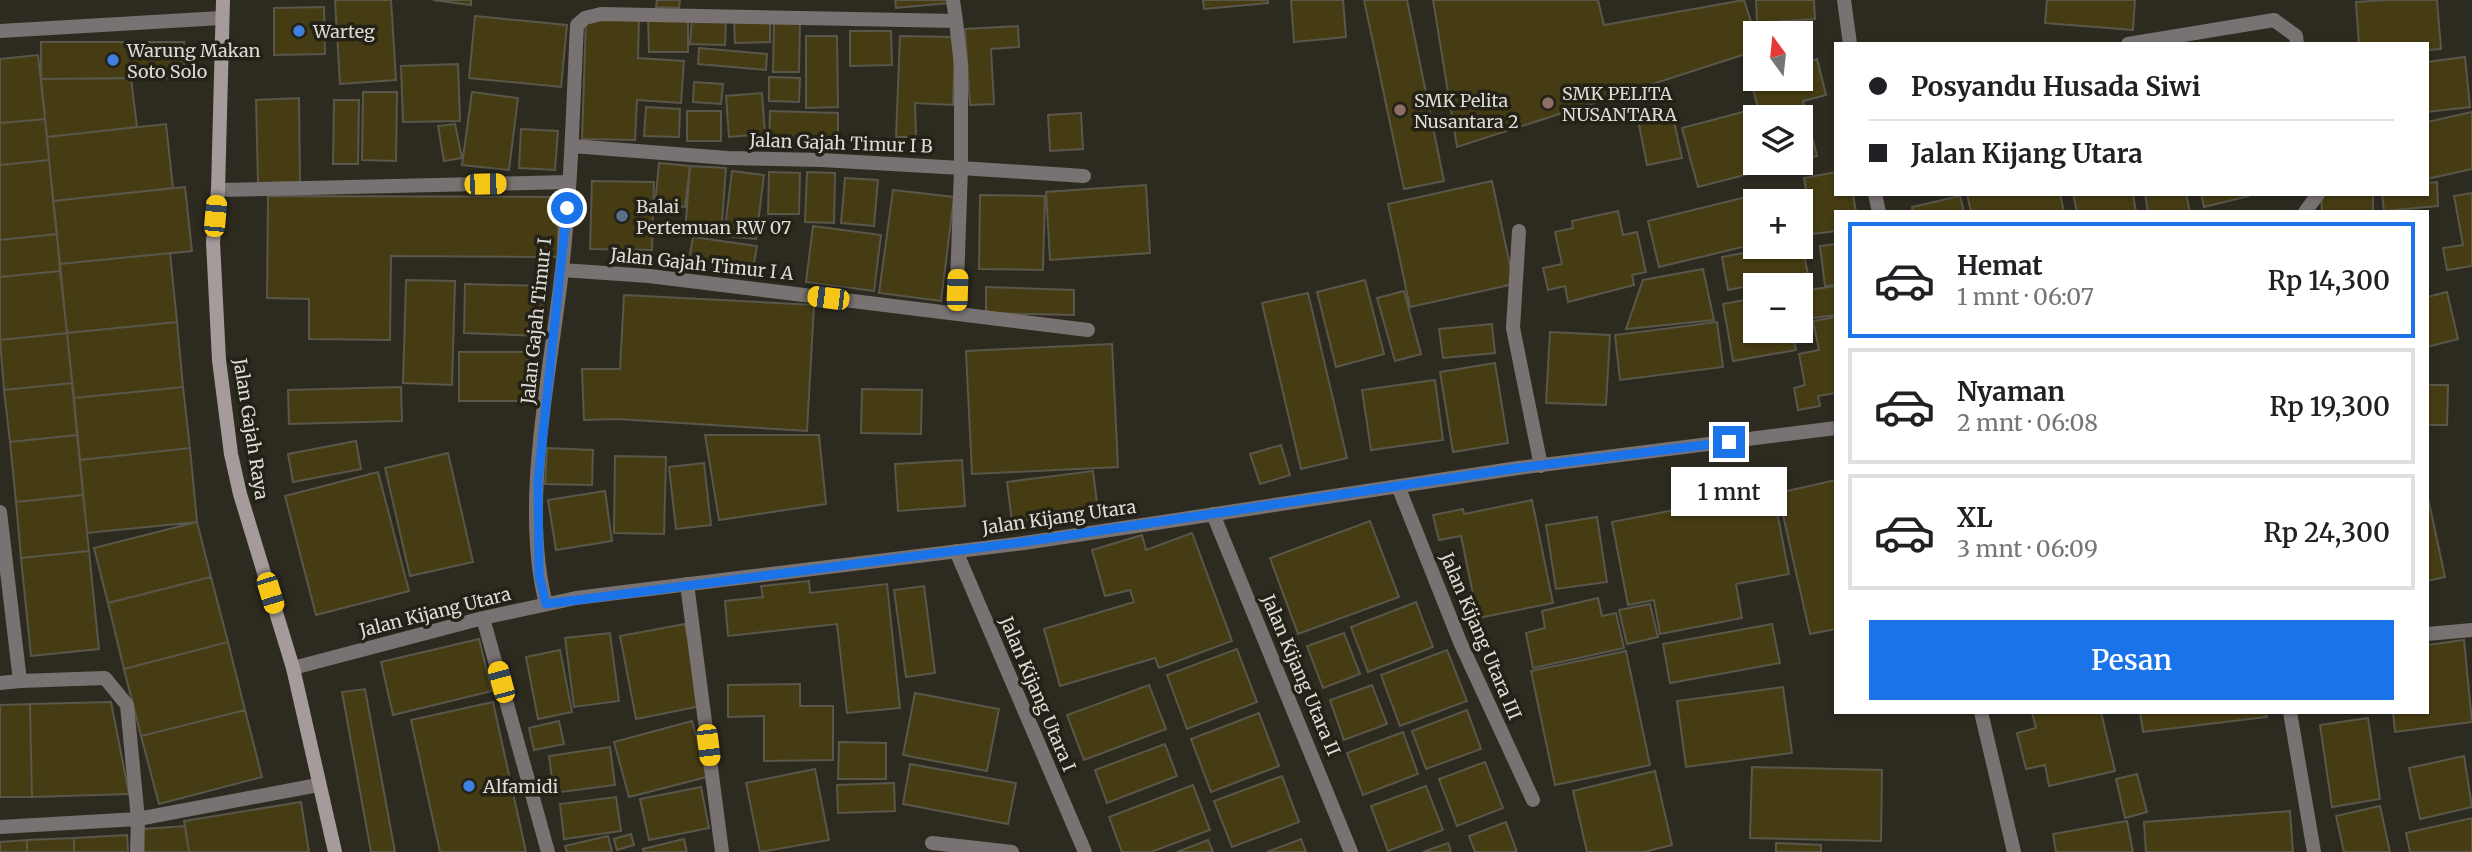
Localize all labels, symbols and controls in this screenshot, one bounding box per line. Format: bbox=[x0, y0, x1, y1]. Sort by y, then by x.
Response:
place label: Warteg bbox=[312, 20, 375, 43]
north arrow bbox=[1743, 21, 1813, 91]
map controls bbox=[1743, 21, 1813, 343]
marker: Warteg bbox=[291, 23, 307, 39]
place label: Warung Makan Soto Solo bbox=[126, 39, 261, 83]
marker: Warung Makan Soto Solo bbox=[105, 52, 121, 68]
text: Posyandu Husada Siwi bbox=[1911, 70, 2201, 103]
place label: SMK PELITA NUSANTARA bbox=[1562, 82, 1677, 126]
place label: SMK Pelita Nusantara 2 bbox=[1414, 89, 1519, 133]
marker: SMK PELITA NUSANTARA bbox=[1540, 95, 1556, 111]
marker: SMK Pelita Nusantara 2 bbox=[1392, 102, 1408, 118]
button: layers bbox=[1743, 105, 1813, 175]
street label: Jalan Gajah Timur I B bbox=[748, 128, 933, 158]
text: Jalan Kijang Utara bbox=[1911, 137, 2143, 170]
car bbox=[464, 173, 507, 195]
button: + bbox=[1743, 189, 1813, 259]
route start bbox=[551, 192, 583, 224]
car bbox=[203, 194, 228, 238]
place label: Balai Pertemuan RW 07 bbox=[636, 195, 791, 239]
marker: Balai Pertemuan RW 07 bbox=[614, 208, 630, 224]
street label: Jalan Gajah Timur I bbox=[516, 237, 556, 406]
street label: Jalan Gajah Timur I A bbox=[608, 243, 795, 285]
icon: car bbox=[1873, 249, 1936, 312]
text: Hemat bbox=[1957, 249, 2043, 282]
text: Rp 14,300 bbox=[2268, 264, 2390, 297]
car bbox=[946, 269, 969, 311]
button: − bbox=[1743, 273, 1813, 343]
text: 1 mnt · 06:07 bbox=[1957, 282, 2094, 311]
car bbox=[806, 285, 851, 311]
street label: Jalan Gajah Raya bbox=[228, 356, 274, 502]
icon: car bbox=[1873, 375, 1936, 438]
text: Nyaman bbox=[1957, 375, 2065, 408]
text: Rp 19,300 bbox=[2269, 390, 2390, 423]
text: 2 mnt · 06:08 bbox=[1957, 408, 2098, 437]
route end bbox=[1713, 426, 1745, 458]
callout: 1 mnt bbox=[1671, 466, 1787, 516]
text: 1 mnt bbox=[1697, 477, 1761, 506]
street label: Jalan Kijang Utara bbox=[980, 495, 1138, 539]
icon: car bbox=[1873, 501, 1936, 564]
text: XL bbox=[1957, 501, 1993, 534]
text: Rp 24,300 bbox=[2264, 516, 2390, 549]
text: 3 mnt · 06:09 bbox=[1957, 534, 2098, 563]
street label: Jalan Kijang Utara III bbox=[1435, 548, 1527, 723]
car bbox=[254, 570, 287, 616]
street label: Jalan Kijang Utara bbox=[356, 582, 513, 642]
street label: Jalan Kijang Utara II bbox=[1256, 590, 1345, 759]
street label: Jalan Kijang Utara I bbox=[995, 612, 1081, 775]
button: Pesan bbox=[1869, 620, 2394, 700]
car bbox=[486, 659, 517, 705]
car bbox=[696, 723, 721, 767]
place label: Alfamidi bbox=[482, 775, 559, 798]
marker: Alfamidi bbox=[461, 778, 477, 794]

